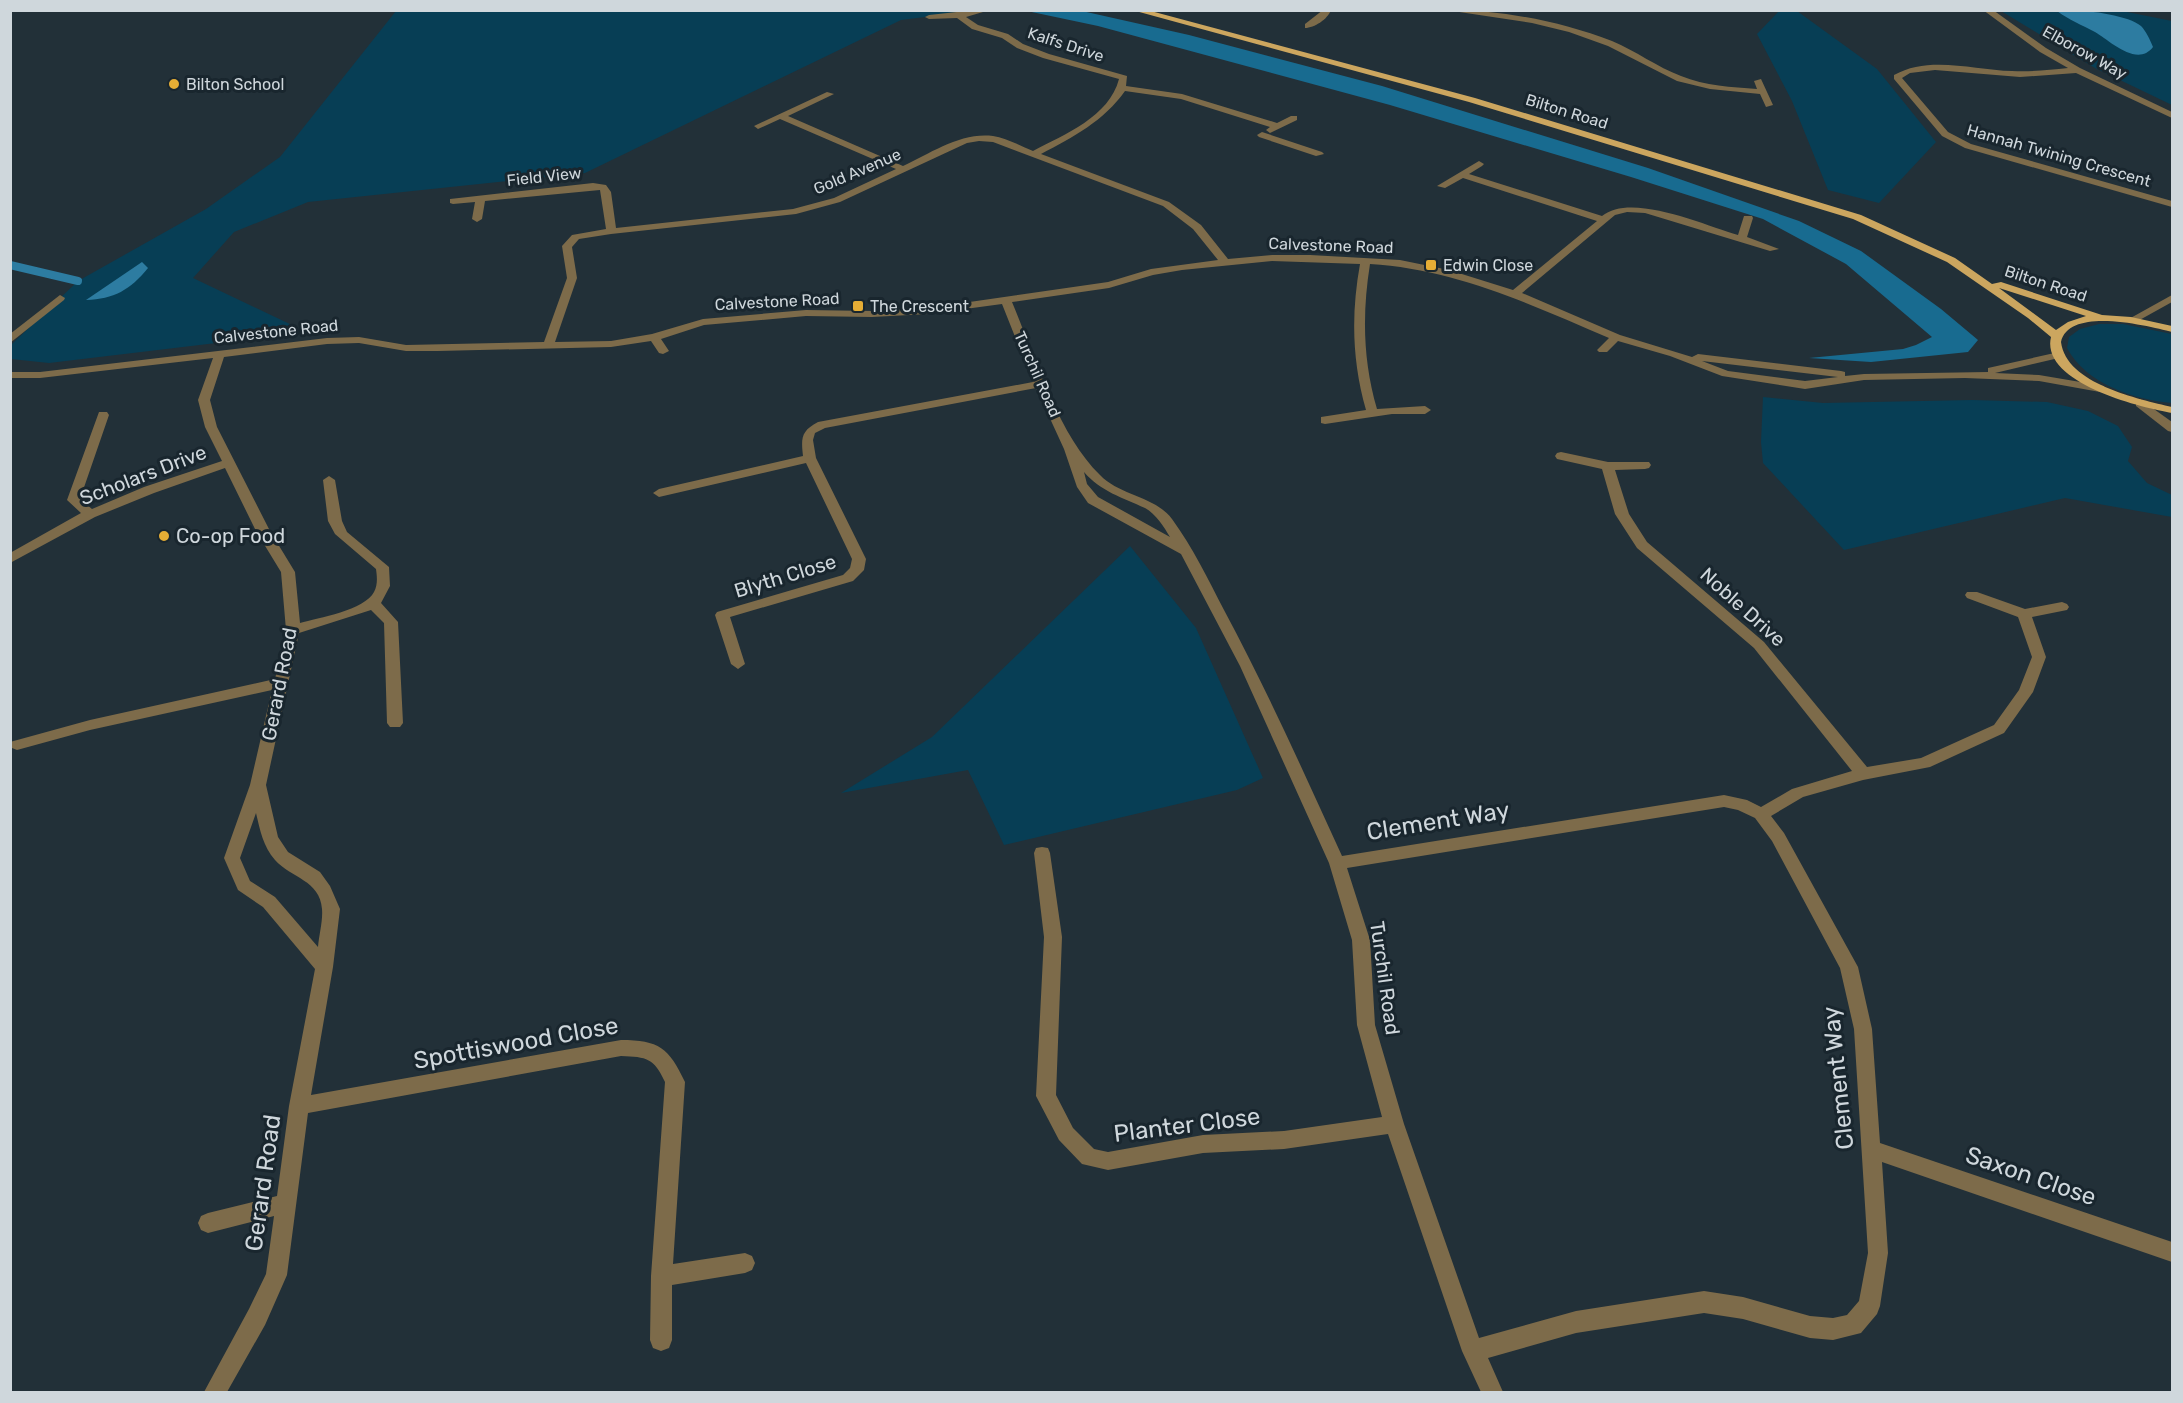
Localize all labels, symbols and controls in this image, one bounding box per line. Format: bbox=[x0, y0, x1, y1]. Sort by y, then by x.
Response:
street label: Elborow Way bbox=[2039, 22, 2130, 83]
street label: Kalfs Drive bbox=[1025, 23, 1106, 66]
place label: Bilton School bbox=[186, 75, 284, 94]
marker: Bilton School bbox=[167, 77, 181, 91]
street label: Bilton Road bbox=[1523, 90, 1610, 133]
street label: Hannah Twining Crescent bbox=[1965, 120, 2153, 191]
street label: Gold Avenue bbox=[811, 145, 904, 198]
street label: Field View bbox=[506, 163, 582, 190]
street label: Calvestone Road bbox=[1268, 234, 1394, 257]
place label: Edwin Close bbox=[1443, 256, 1533, 275]
marker: Edwin Close bbox=[1424, 258, 1438, 272]
street label: Bilton Road bbox=[2002, 261, 2089, 306]
street label: Calvestone Road bbox=[714, 289, 840, 314]
place label: The Crescent bbox=[870, 297, 969, 316]
marker: The Crescent bbox=[851, 299, 865, 313]
street label: Calvestone Road bbox=[213, 316, 339, 347]
street label: Turchil Road bbox=[1010, 328, 1065, 420]
street label: Scholars Drive bbox=[76, 440, 210, 510]
place label: Co-op Food bbox=[176, 524, 285, 548]
marker: Co-op Food bbox=[157, 529, 171, 543]
street label: Blyth Close bbox=[731, 549, 839, 603]
street label: Noble Drive bbox=[1695, 562, 1791, 652]
street label: Gerard Road bbox=[256, 625, 302, 743]
street label: Clement Way bbox=[1365, 796, 1511, 846]
street label: Turchil Road bbox=[1365, 920, 1405, 1036]
street label: Clement Way bbox=[1817, 1005, 1859, 1151]
street label: Spottiswood Close bbox=[412, 1011, 620, 1075]
street label: Planter Close bbox=[1112, 1102, 1262, 1148]
street label: Gerard Road bbox=[240, 1113, 286, 1253]
street label: Saxon Close bbox=[1962, 1141, 2100, 1211]

